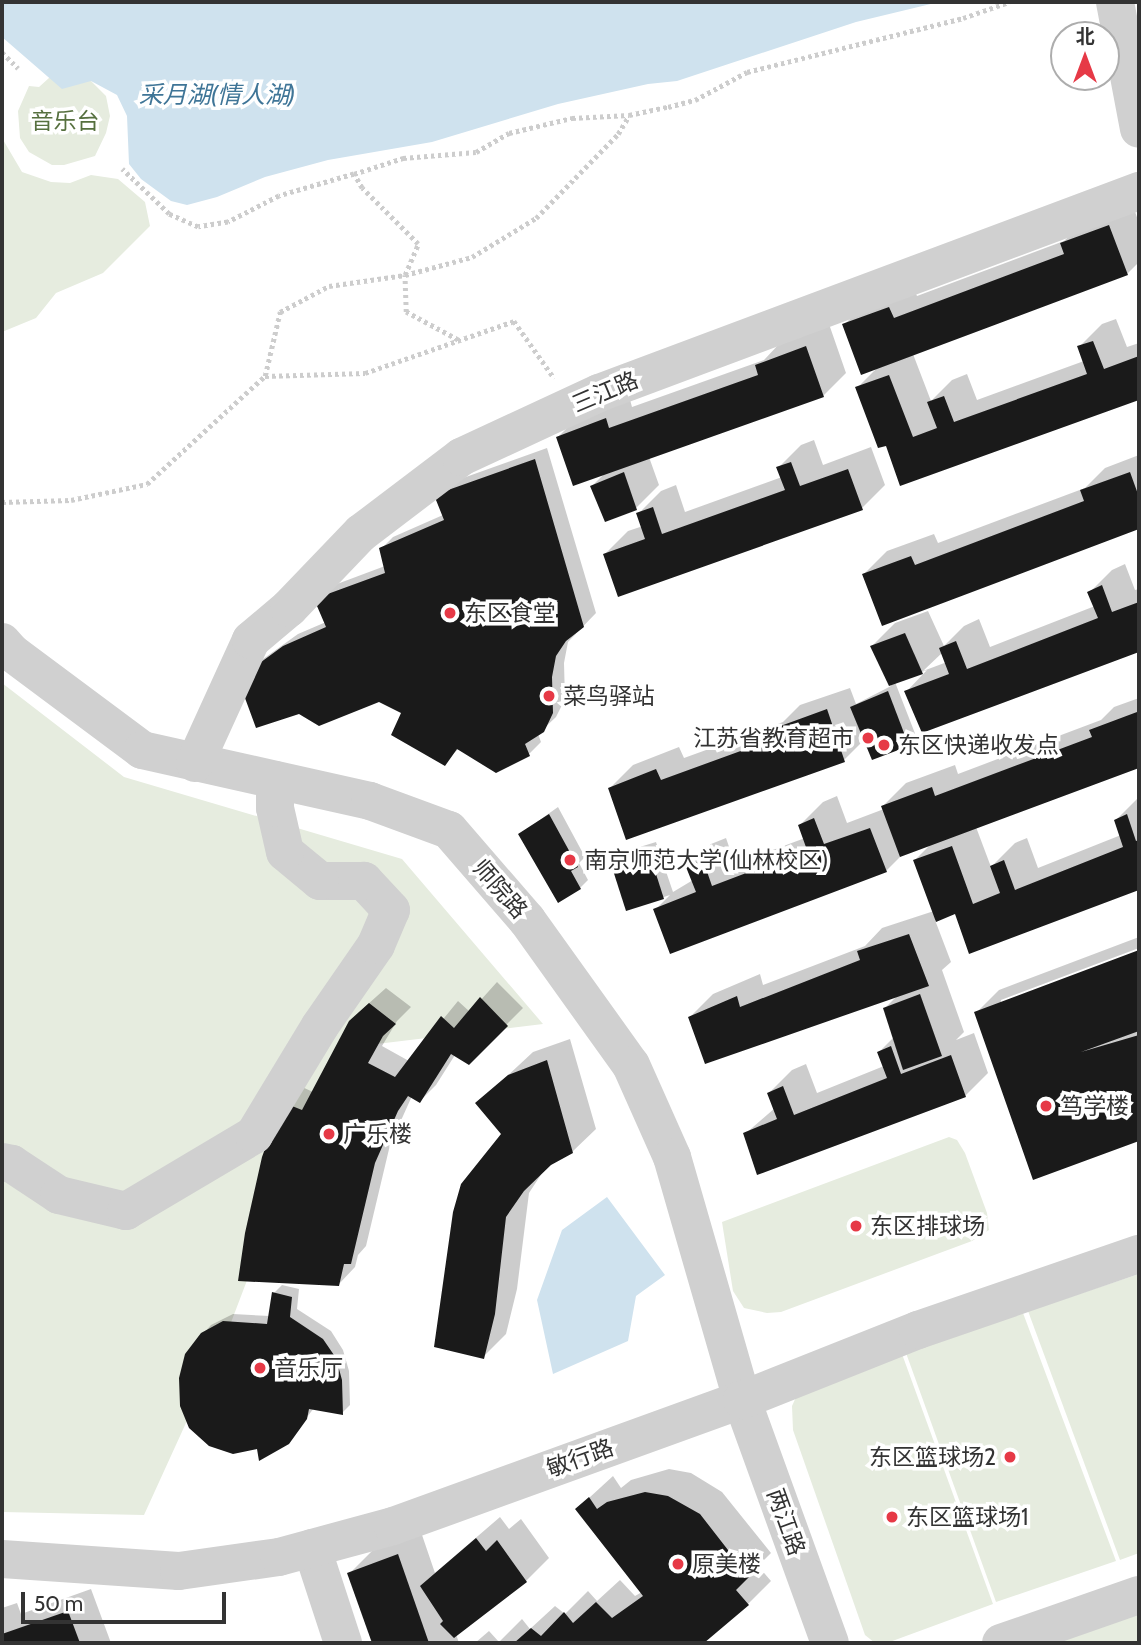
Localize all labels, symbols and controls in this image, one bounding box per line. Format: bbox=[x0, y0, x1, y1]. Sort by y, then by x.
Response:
north arrow bbox=[1050, 21, 1120, 91]
text: 北 bbox=[1075, 25, 1095, 48]
water label: 采月湖(情人湖) bbox=[139, 81, 295, 109]
park label: 音乐台 bbox=[31, 107, 99, 135]
street label: 三江路 bbox=[568, 366, 642, 418]
place label: 东区食堂 bbox=[464, 599, 556, 627]
marker: 东区食堂 bbox=[442, 605, 458, 621]
place label: 菜鸟驿站 bbox=[563, 682, 655, 710]
marker: 菜鸟驿站 bbox=[541, 688, 557, 704]
place label: 江苏省教育超市 bbox=[693, 724, 854, 752]
marker: 江苏省教育超市 bbox=[860, 730, 876, 746]
place label: 东区快递收发点 bbox=[898, 731, 1059, 759]
marker: 东区快递收发点 bbox=[876, 737, 892, 753]
place label: 南京师范大学(仙林校区) bbox=[584, 846, 828, 874]
marker: 南京师范大学(仙林校区) bbox=[562, 852, 578, 868]
street label: 师院路 bbox=[467, 854, 533, 924]
place label: 笃学楼 bbox=[1060, 1092, 1129, 1120]
marker: 笃学楼 bbox=[1038, 1098, 1054, 1114]
place label: 广乐楼 bbox=[343, 1120, 412, 1148]
marker: 广乐楼 bbox=[321, 1126, 337, 1142]
place label: 东区排球场 bbox=[870, 1212, 985, 1240]
marker: 东区排球场 bbox=[848, 1218, 864, 1234]
place label: 音乐厅 bbox=[274, 1354, 343, 1382]
marker: 音乐厅 bbox=[252, 1360, 268, 1376]
street label: 敏行路 bbox=[543, 1433, 617, 1483]
place label: 东区篮球场2 bbox=[869, 1443, 996, 1471]
marker: 东区篮球场2 bbox=[1002, 1449, 1018, 1465]
street label: 两江路 bbox=[761, 1485, 811, 1559]
place label: 东区篮球场1 bbox=[906, 1503, 1028, 1531]
marker: 东区篮球场1 bbox=[884, 1509, 900, 1525]
place label: 原美楼 bbox=[692, 1550, 761, 1578]
marker: 原美楼 bbox=[670, 1556, 686, 1572]
scale bar bbox=[24, 1578, 229, 1622]
text: 50 m bbox=[34, 1591, 83, 1616]

